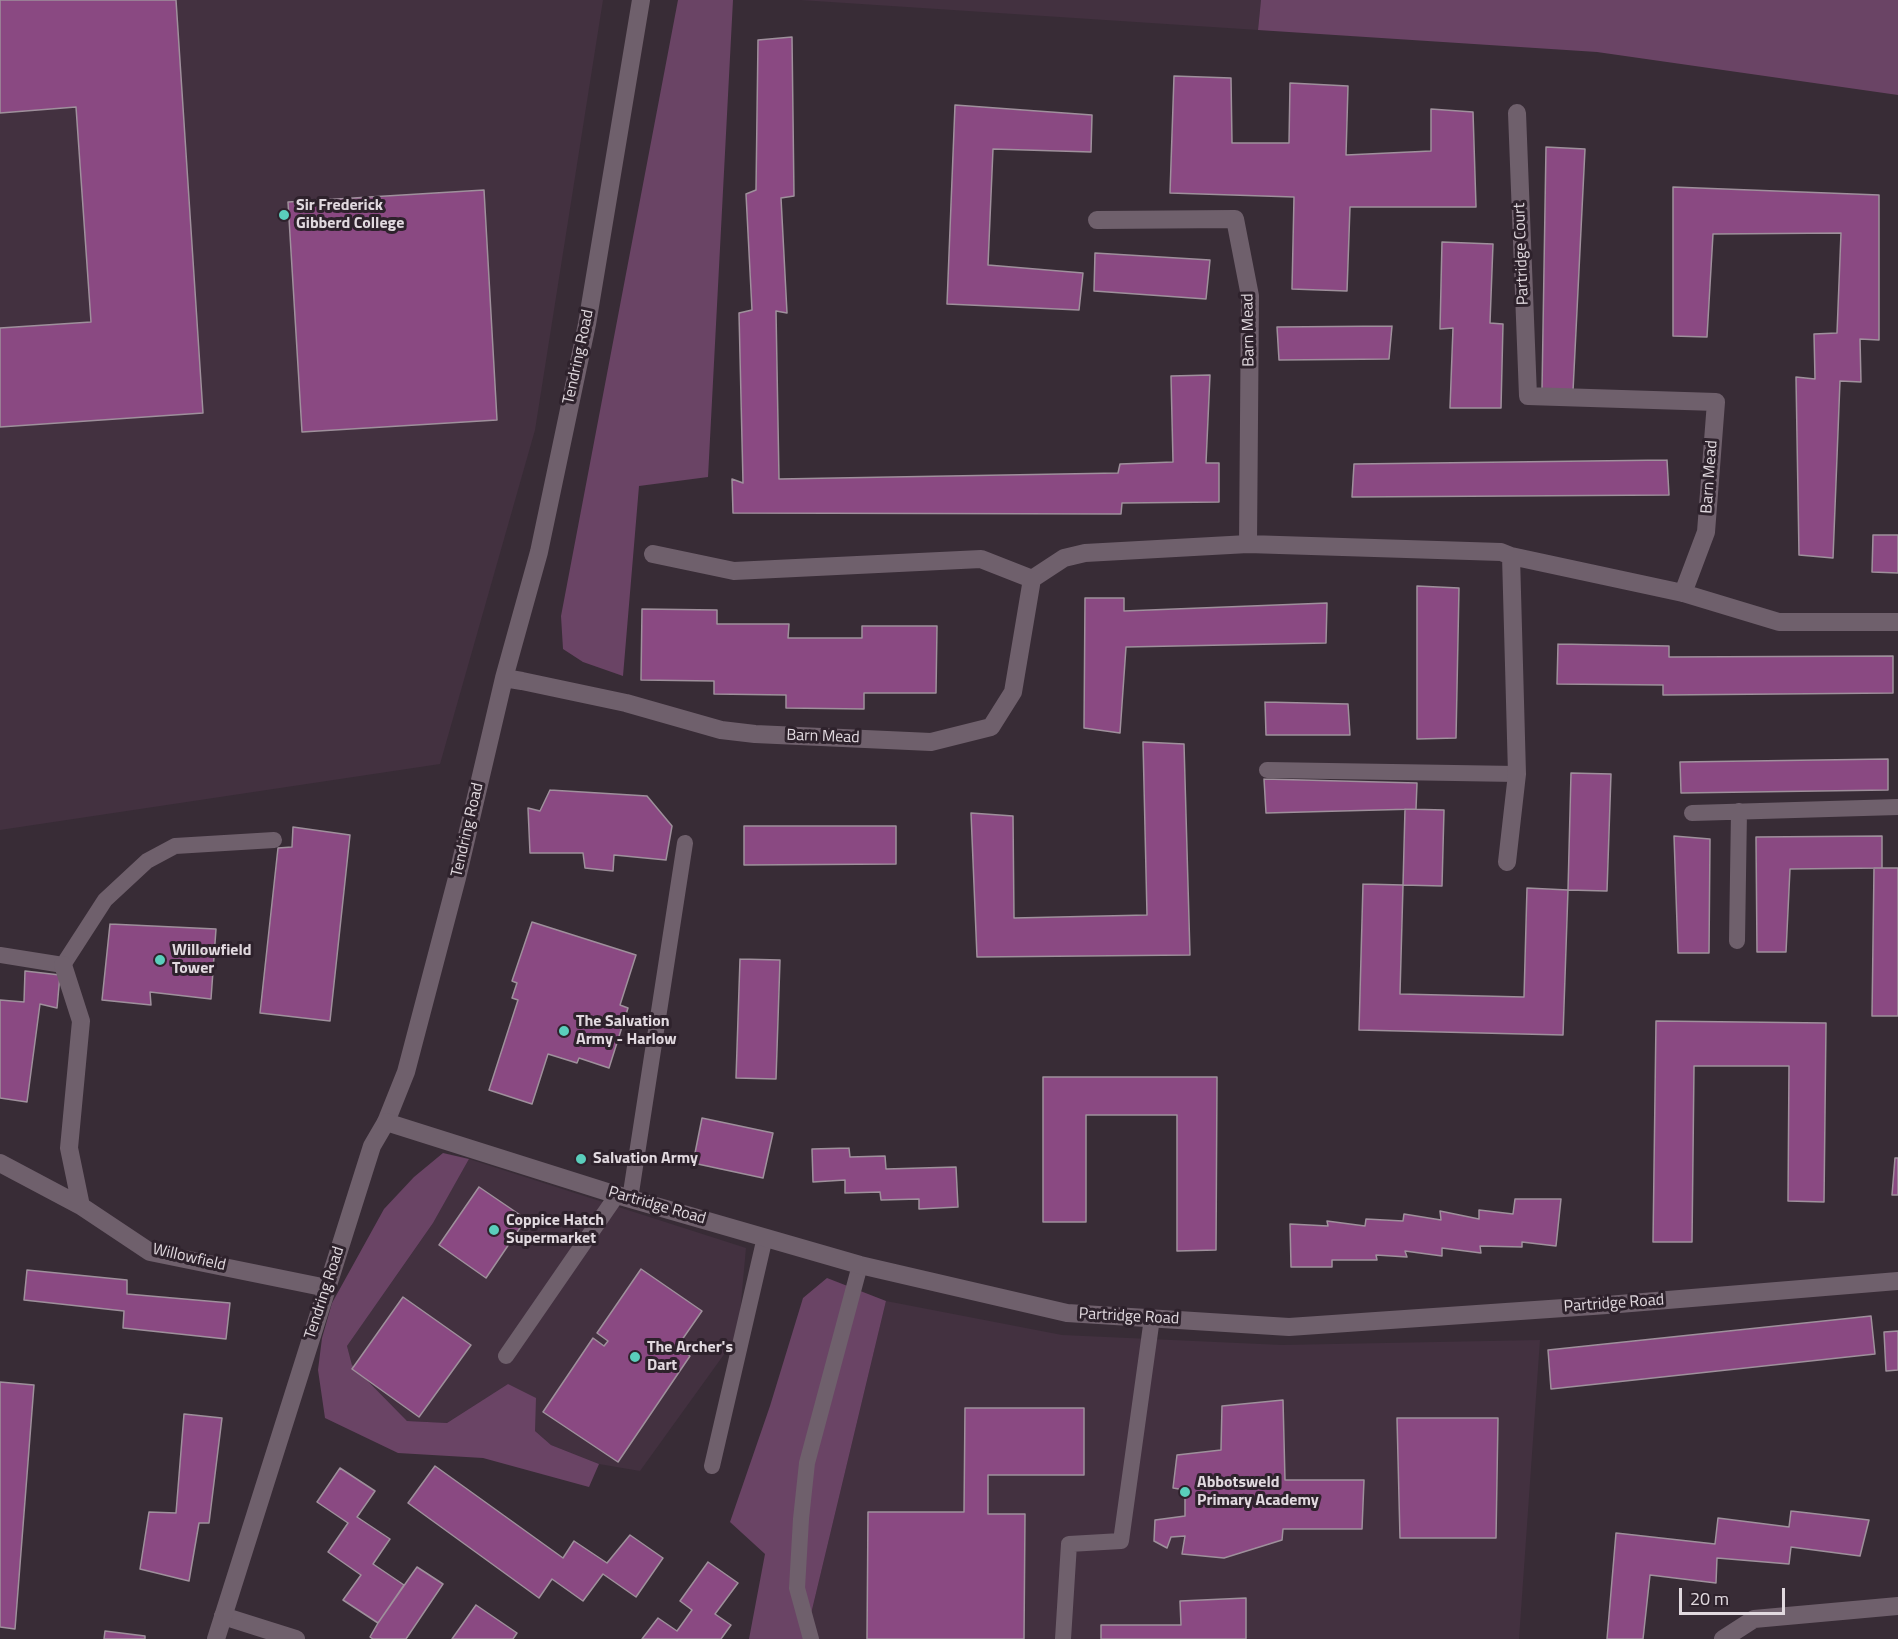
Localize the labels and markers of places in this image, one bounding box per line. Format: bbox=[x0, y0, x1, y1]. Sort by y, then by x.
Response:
place label: Sir Frederick Gibberd College bbox=[296, 196, 404, 234]
marker: Sir Frederick Gibberd College bbox=[277, 208, 291, 222]
place label: Willowfield Tower bbox=[172, 941, 252, 979]
marker: Willowfield Tower bbox=[153, 953, 167, 967]
place label: The Salvation Army - Harlow bbox=[576, 1012, 677, 1050]
marker: The Salvation Army - Harlow bbox=[557, 1024, 571, 1038]
place label: Salvation Army bbox=[593, 1149, 698, 1169]
marker: Salvation Army bbox=[574, 1152, 588, 1166]
place label: Coppice Hatch Supermarket bbox=[506, 1211, 604, 1249]
marker: Coppice Hatch Supermarket bbox=[487, 1223, 501, 1237]
place label: The Archer's Dart bbox=[647, 1338, 733, 1376]
marker: The Archer's Dart bbox=[628, 1350, 642, 1364]
place label: Abbotsweld Primary Academy bbox=[1197, 1473, 1319, 1511]
marker: Abbotsweld Primary Academy bbox=[1178, 1485, 1192, 1499]

